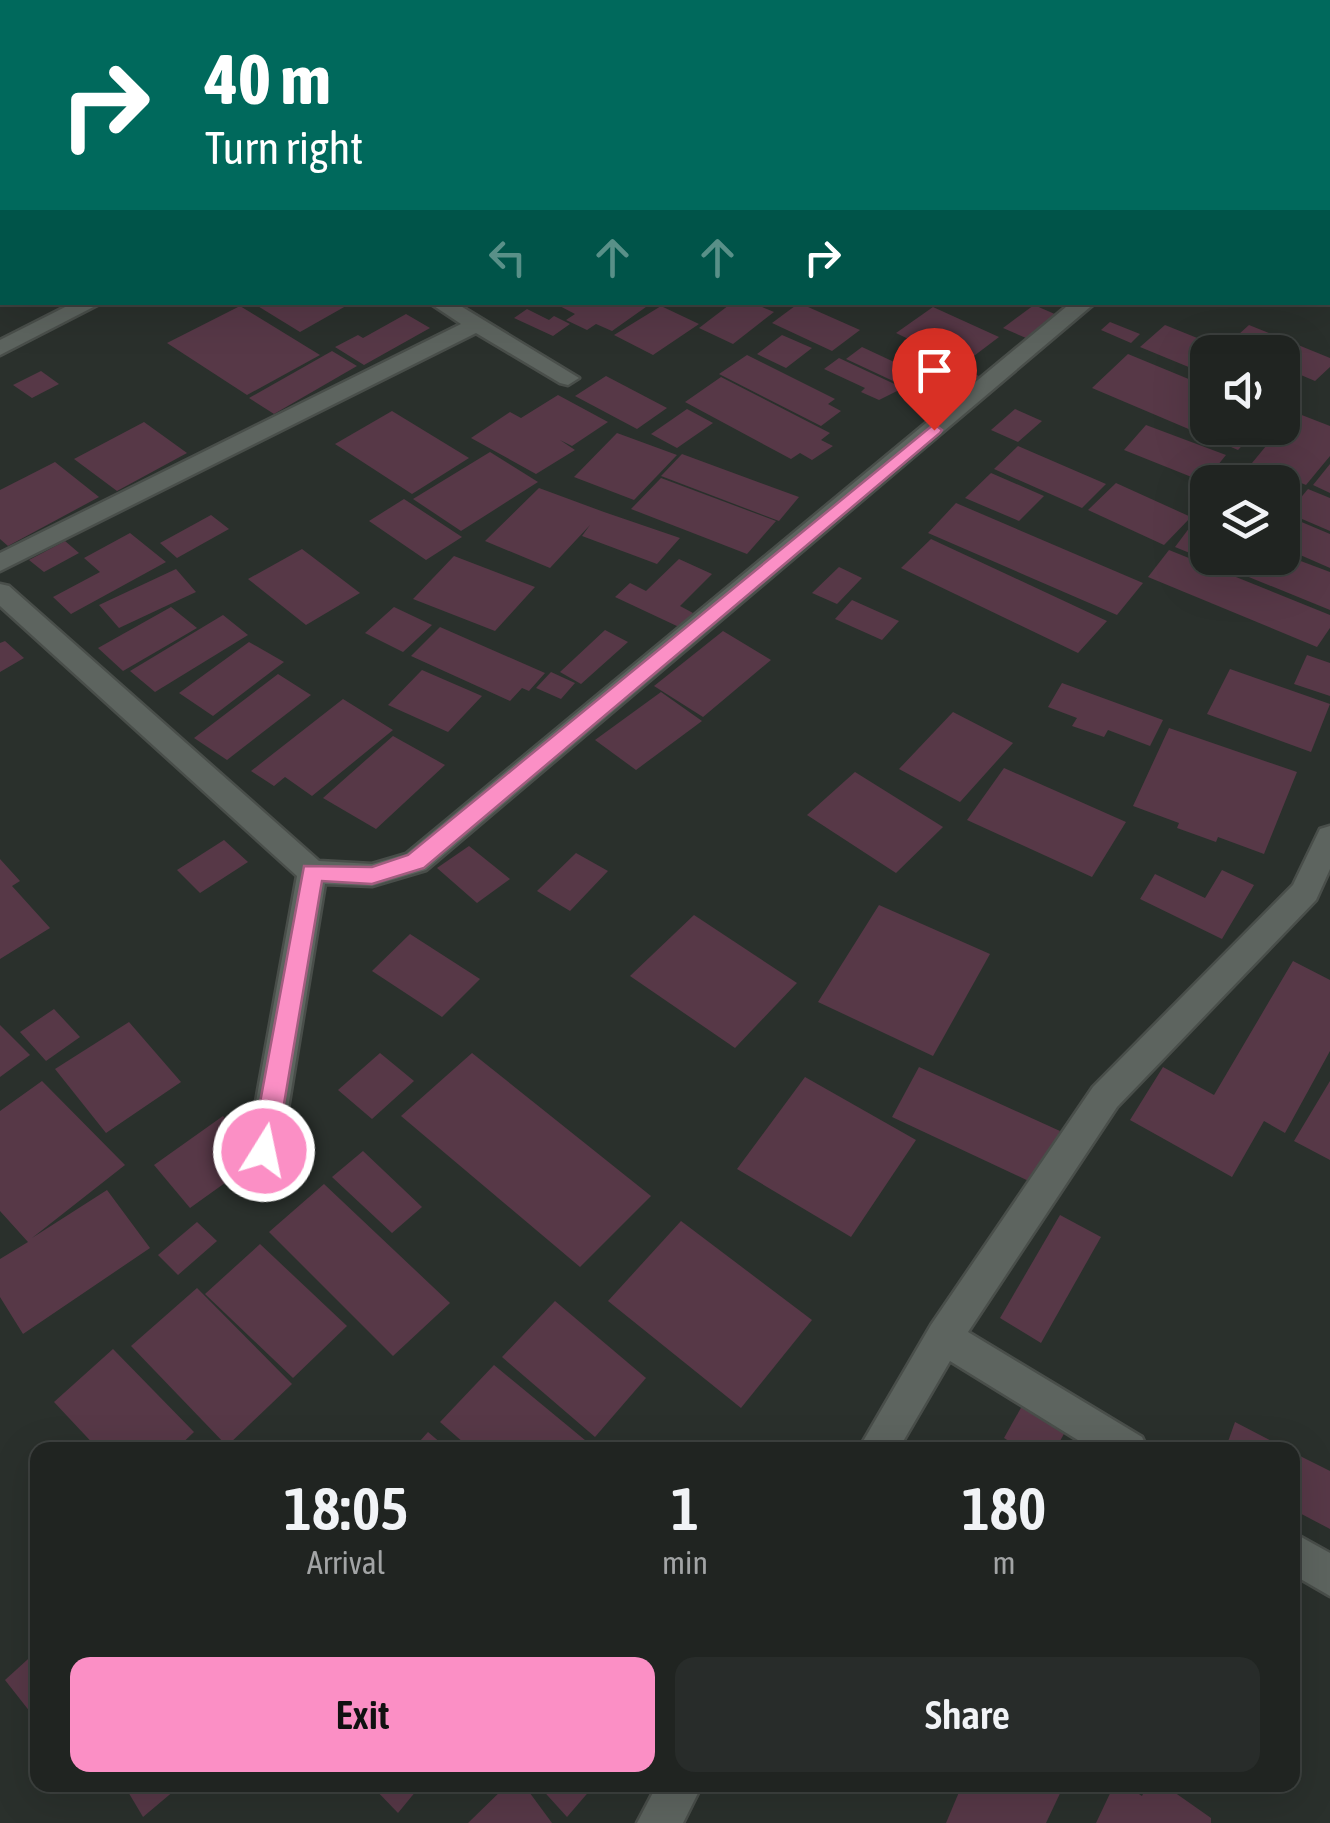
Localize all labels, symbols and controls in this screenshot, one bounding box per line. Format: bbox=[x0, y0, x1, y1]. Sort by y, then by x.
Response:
text: 40 m bbox=[205, 39, 331, 119]
icon: right bbox=[40, 40, 170, 170]
text: Turn right bbox=[205, 122, 363, 174]
icon: left bbox=[480, 230, 535, 285]
icon: ahead bbox=[585, 230, 640, 285]
icon: ahead bbox=[690, 230, 745, 285]
icon: right bbox=[795, 230, 850, 285]
pin bbox=[892, 328, 977, 431]
map controls bbox=[1190, 335, 1300, 575]
button: sound bbox=[1190, 335, 1300, 445]
icon: arrive bbox=[907, 343, 962, 398]
button: layers bbox=[1190, 465, 1300, 575]
position arrow bbox=[212, 1099, 316, 1203]
text: 18:05 bbox=[284, 1474, 408, 1543]
text: 1 bbox=[671, 1474, 699, 1543]
text: 180 bbox=[962, 1474, 1046, 1543]
text: Arrival bbox=[307, 1544, 385, 1581]
text: min bbox=[662, 1544, 708, 1581]
text: m bbox=[992, 1544, 1016, 1581]
button: Exit bbox=[70, 1657, 655, 1772]
button: Share bbox=[675, 1657, 1260, 1772]

